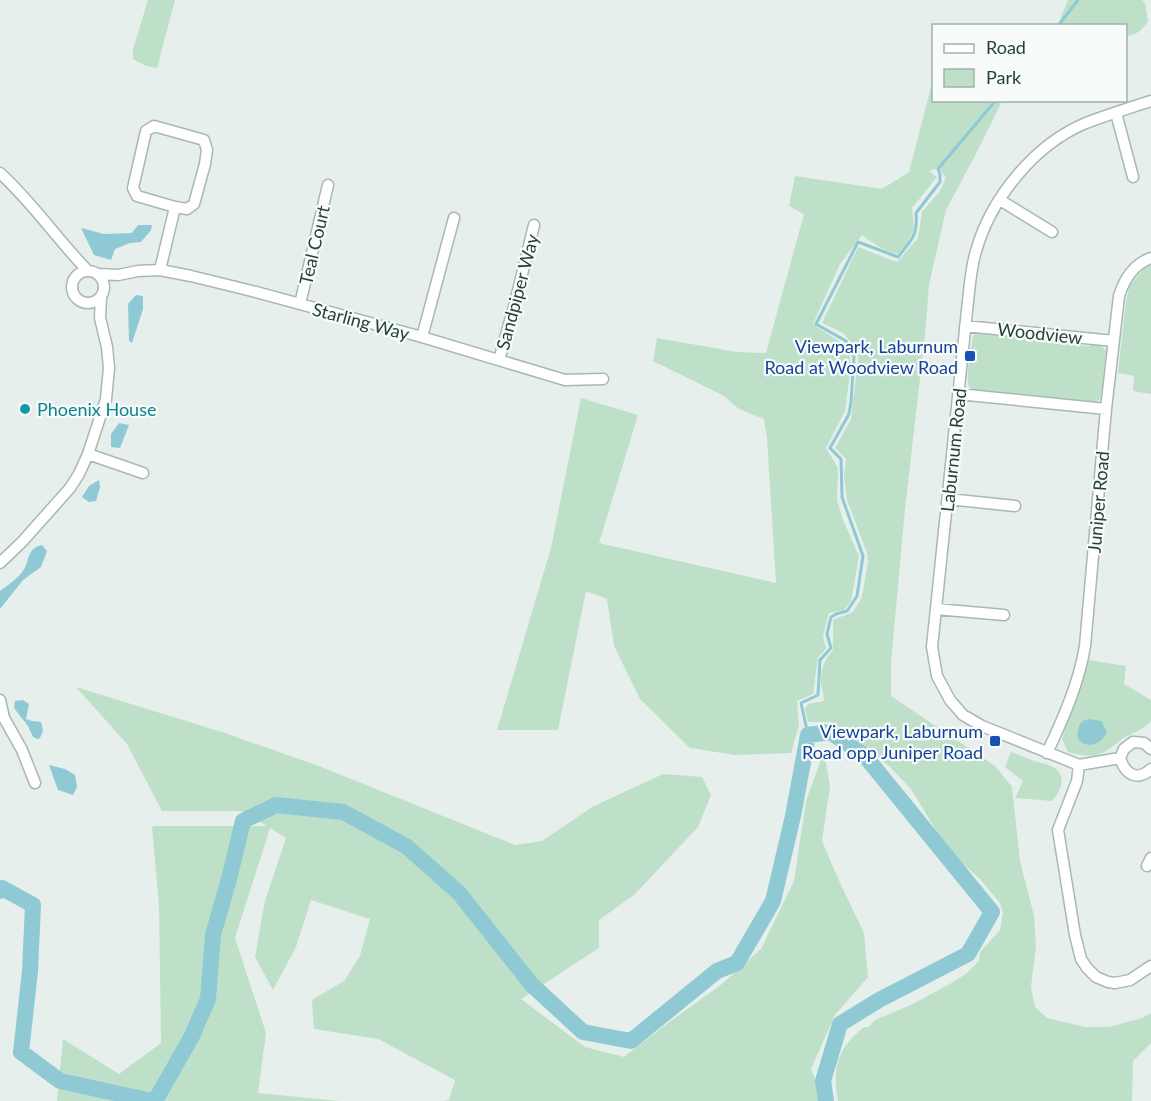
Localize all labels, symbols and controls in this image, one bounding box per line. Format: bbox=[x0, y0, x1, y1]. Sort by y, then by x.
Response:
legend bbox=[932, 24, 1127, 102]
text: Road bbox=[986, 36, 1026, 58]
text: Park bbox=[986, 66, 1022, 88]
street label: Teal Court bbox=[294, 203, 334, 287]
street label: Sandpiper Way bbox=[491, 231, 543, 352]
street label: Starling Way bbox=[310, 298, 412, 345]
street label: Woodview bbox=[996, 318, 1084, 348]
place label: Viewpark, Laburnum Road at Woodview Road bbox=[764, 335, 958, 378]
marker: Viewpark, Laburnum Road at Woodview Road bbox=[963, 349, 977, 363]
street label: Laburnum Road bbox=[936, 387, 970, 513]
place label: Phoenix House bbox=[37, 398, 156, 420]
marker: Phoenix House bbox=[18, 402, 32, 416]
street label: Juniper Road bbox=[1083, 450, 1113, 554]
place label: Viewpark, Laburnum Road opp Juniper Road bbox=[802, 720, 983, 763]
marker: Viewpark, Laburnum Road opp Juniper Road bbox=[988, 734, 1002, 748]

